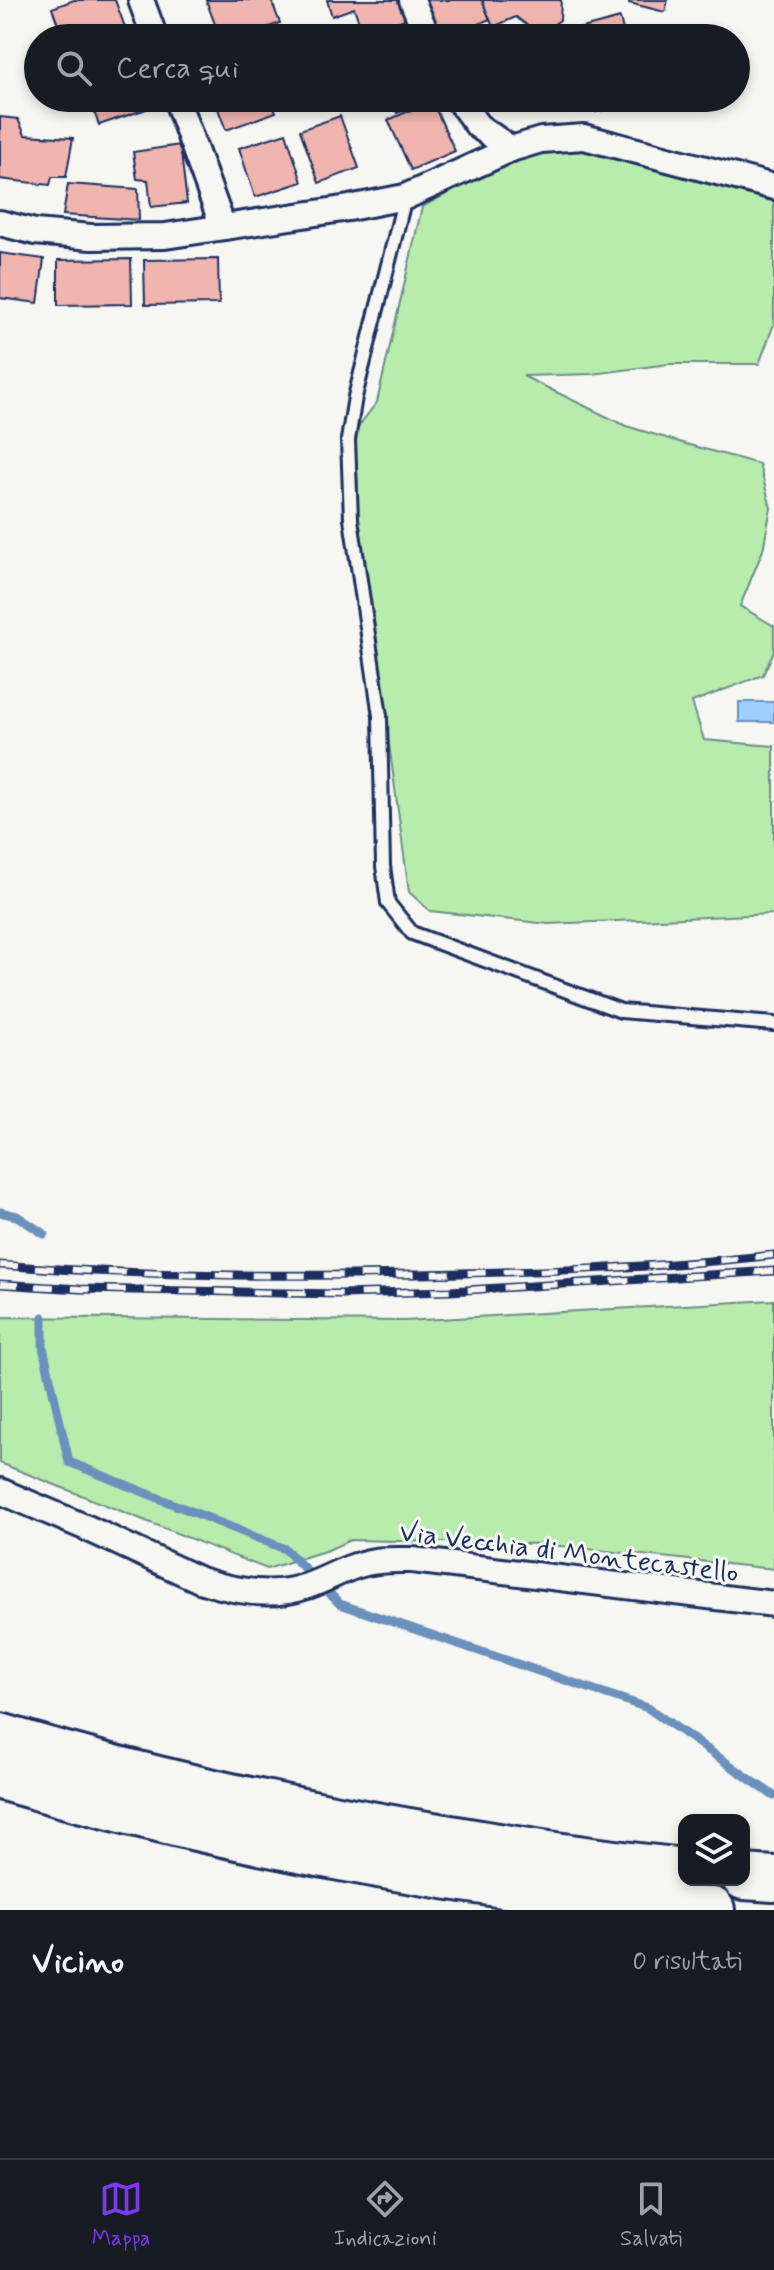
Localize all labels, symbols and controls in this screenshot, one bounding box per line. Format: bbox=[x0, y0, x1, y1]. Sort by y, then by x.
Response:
search box bbox=[24, 24, 750, 112]
icon: search bbox=[52, 46, 96, 90]
text: Cerca qui bbox=[116, 49, 239, 88]
street label: Via Vecchia di Montecastello bbox=[397, 1514, 740, 1593]
map controls bbox=[678, 1814, 750, 1886]
button: layers bbox=[678, 1814, 750, 1886]
text: Vicino bbox=[32, 1940, 124, 1985]
text: 0 risultati bbox=[632, 1945, 742, 1979]
tab: Mappa bbox=[92, 2177, 150, 2253]
tab: Indicazioni bbox=[334, 2177, 437, 2253]
tab: Salvati bbox=[620, 2177, 682, 2253]

